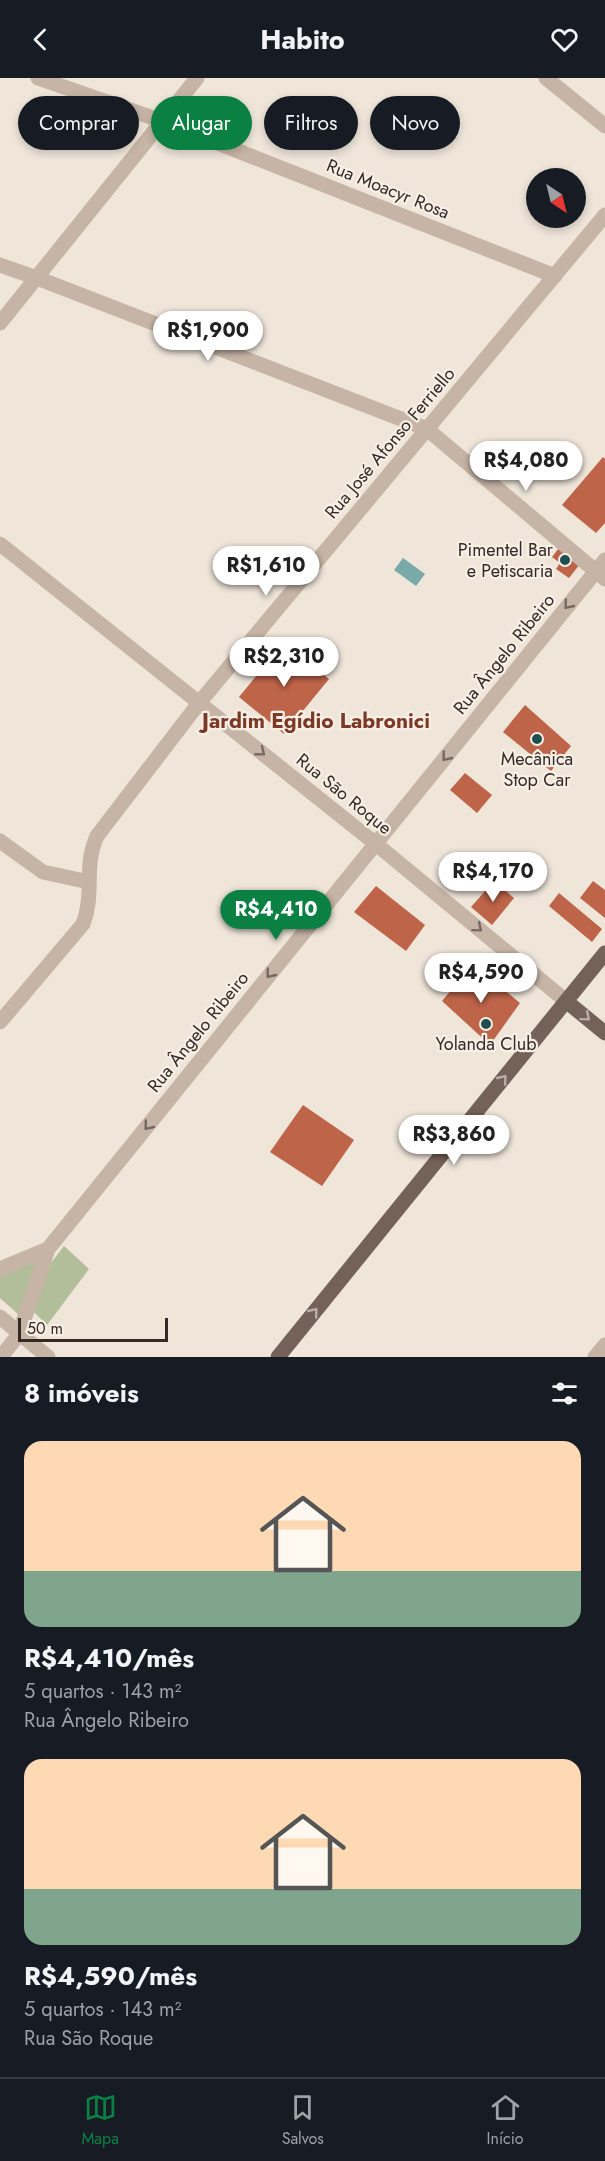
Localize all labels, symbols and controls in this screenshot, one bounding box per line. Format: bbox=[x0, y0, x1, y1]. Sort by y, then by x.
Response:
text: Habito bbox=[260, 20, 345, 59]
icon: back bbox=[24, 23, 57, 56]
icon: heart bbox=[548, 23, 581, 56]
chip: Comprar bbox=[18, 96, 139, 150]
chip: Alugar bbox=[151, 96, 252, 150]
chip: Filtros bbox=[264, 96, 358, 150]
chip: Novo bbox=[370, 96, 460, 150]
street label: Rua Moacyr Rosa bbox=[323, 152, 453, 226]
north arrow bbox=[526, 168, 586, 228]
map controls bbox=[526, 168, 586, 228]
pin: R$1,900 bbox=[153, 311, 263, 362]
text: R$1,900 bbox=[167, 316, 249, 345]
street label: Rua José Afonso Ferriello bbox=[319, 362, 461, 524]
pin: R$4,080 bbox=[471, 441, 581, 492]
text: R$4,080 bbox=[484, 446, 568, 475]
place label: Pimentel Bar e Petiscaria bbox=[458, 537, 554, 584]
pin: R$1,610 bbox=[211, 546, 321, 597]
text: R$1,610 bbox=[227, 551, 305, 580]
marker: Pimentel Bar e Petiscaria bbox=[558, 553, 572, 567]
street label: Rua Ângelo Ribeiro bbox=[447, 588, 561, 720]
one-way arrow bbox=[565, 599, 576, 610]
pin: R$2,310 bbox=[229, 637, 339, 688]
text: R$2,310 bbox=[244, 642, 324, 671]
district label: Jardim Egídio Labronici bbox=[198, 706, 430, 736]
marker: Mecânica Stop Car bbox=[530, 732, 544, 746]
one-way arrow bbox=[254, 745, 265, 756]
place label: Mecânica Stop Car bbox=[501, 746, 573, 793]
street label: Rua São Roque bbox=[291, 747, 397, 841]
one-way arrow bbox=[442, 750, 453, 761]
pin: R$4,170 bbox=[438, 852, 548, 903]
text: R$4,170 bbox=[452, 857, 534, 886]
pin: R$4,410 bbox=[221, 890, 331, 941]
text: R$4,410 bbox=[234, 895, 318, 924]
one-way arrow bbox=[471, 921, 482, 932]
pin: R$4,590 bbox=[426, 953, 536, 1004]
text: R$4,590 bbox=[438, 958, 524, 987]
street label: Rua Ângelo Ribeiro bbox=[141, 966, 255, 1098]
one-way arrow bbox=[267, 967, 278, 978]
one-way arrow bbox=[579, 1010, 590, 1021]
marker: Yolanda Club bbox=[479, 1017, 493, 1031]
place label: Yolanda Club bbox=[436, 1031, 536, 1057]
one-way arrow bbox=[496, 1074, 507, 1085]
pin: R$3,860 bbox=[399, 1115, 509, 1166]
one-way arrow bbox=[144, 1119, 155, 1130]
text: R$3,860 bbox=[412, 1120, 496, 1149]
one-way arrow bbox=[307, 1307, 318, 1318]
scale bar bbox=[18, 1315, 168, 1342]
text: 50 m bbox=[27, 1317, 63, 1340]
text: 8 imóveis bbox=[24, 1374, 139, 1412]
icon: filters bbox=[548, 1377, 581, 1410]
icon: home bbox=[249, 1480, 357, 1588]
text: R$4,410/mês bbox=[24, 1639, 194, 1677]
text: 5 quartos · 143 m² bbox=[24, 1677, 182, 1706]
text: Rua Ângelo Ribeiro bbox=[24, 1706, 189, 1735]
icon: home bbox=[249, 1798, 357, 1906]
text: R$4,590/mês bbox=[24, 1957, 197, 1995]
text: 5 quartos · 143 m² bbox=[24, 1995, 182, 2024]
text: Rua São Roque bbox=[24, 2024, 153, 2053]
tab: Mapa bbox=[81, 2091, 119, 2150]
tab: Salvos bbox=[282, 2091, 324, 2150]
tab: Início bbox=[487, 2091, 524, 2150]

